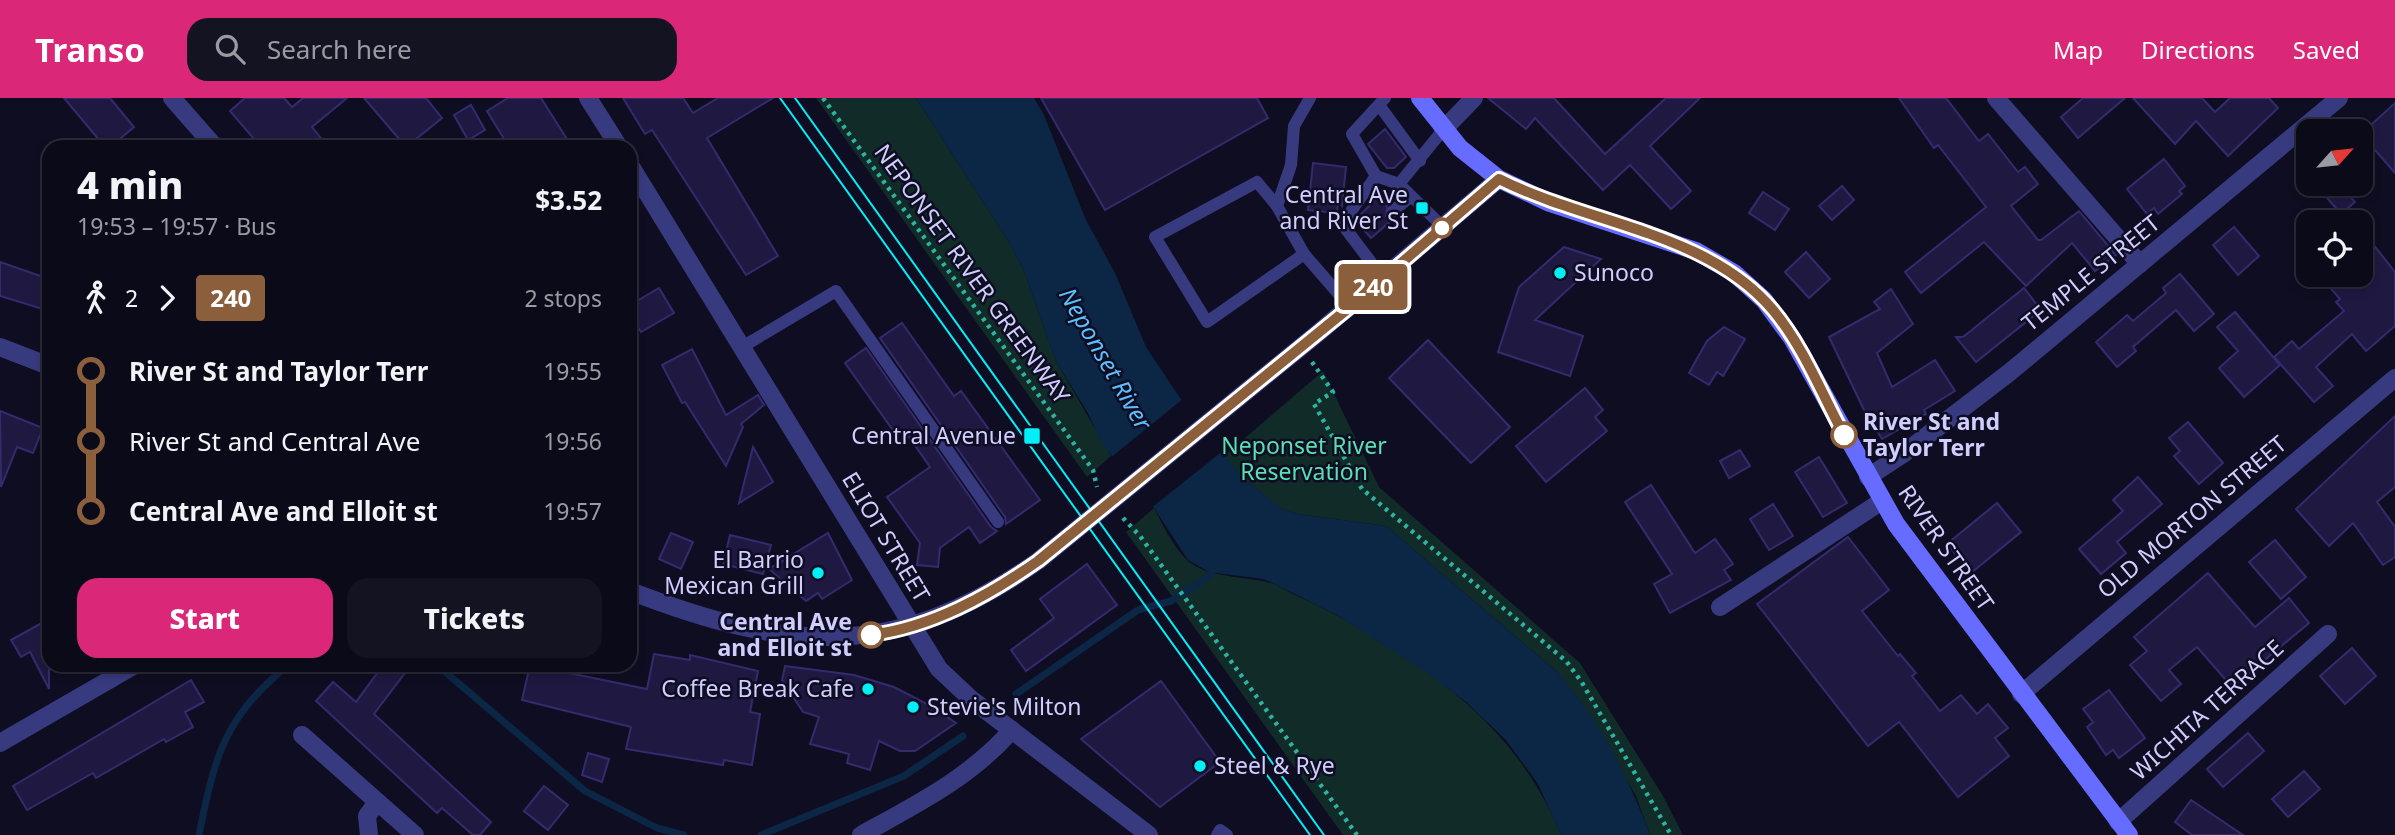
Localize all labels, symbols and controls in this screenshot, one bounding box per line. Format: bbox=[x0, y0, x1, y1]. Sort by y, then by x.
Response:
search box bbox=[187, 18, 677, 81]
text: Transo bbox=[35, 27, 145, 72]
icon: search bbox=[211, 30, 249, 68]
text: Search here bbox=[267, 31, 412, 67]
text: Map bbox=[2053, 33, 2103, 66]
text: Directions bbox=[2141, 33, 2255, 66]
text: Saved bbox=[2293, 33, 2360, 66]
north arrow bbox=[2296, 119, 2373, 196]
map controls bbox=[2296, 119, 2373, 287]
street label: NEPONSET RIVER GREENWAY bbox=[868, 137, 1079, 411]
text: 4 min bbox=[77, 158, 183, 210]
place label: Central Ave and River St bbox=[1279, 178, 1408, 236]
text: $3.52 bbox=[535, 182, 602, 218]
marker: Central Ave and River St bbox=[1414, 200, 1430, 216]
street label: TEMPLE STREET bbox=[2015, 206, 2166, 338]
text: 19:53 – 19:57 · Bus bbox=[77, 210, 276, 242]
button: locate bbox=[2296, 210, 2373, 287]
unlabelled marker bbox=[1432, 218, 1452, 238]
place label: Sunoco bbox=[1574, 256, 1654, 288]
line badge: 240 bbox=[1333, 264, 1413, 310]
marker: Sunoco bbox=[1552, 265, 1568, 281]
text: 240 bbox=[1352, 270, 1394, 303]
icon: walk bbox=[77, 279, 115, 317]
icon: forward bbox=[148, 279, 186, 317]
text: 240 bbox=[210, 281, 251, 314]
water label: Neponset River bbox=[1052, 281, 1161, 437]
text: 2 bbox=[125, 282, 138, 314]
text: 2 stops bbox=[524, 282, 602, 314]
text: River St and Taylor Terr bbox=[129, 353, 428, 389]
text: 19:55 bbox=[543, 355, 602, 387]
place label: River St and Taylor Terr bbox=[1863, 405, 2000, 463]
place label: Central Avenue bbox=[851, 419, 1016, 451]
marker: River St and Taylor Terr bbox=[1831, 422, 1857, 448]
text: River St and Central Ave bbox=[129, 423, 420, 459]
text: 19:56 bbox=[543, 425, 602, 457]
marker: Central Avenue bbox=[1022, 426, 1042, 446]
street label: OLD MORTON STREET bbox=[2090, 427, 2293, 605]
park label: Neponset River Reservation bbox=[1221, 429, 1387, 487]
street label: ELIOT STREET bbox=[835, 465, 938, 608]
street label: RIVER STREET bbox=[1892, 478, 2002, 617]
text: Central Ave and Elloit st bbox=[129, 493, 438, 529]
text: 19:57 bbox=[543, 495, 602, 527]
place label: El Barrio Mexican Grill bbox=[664, 543, 804, 601]
marker: El Barrio Mexican Grill bbox=[810, 565, 826, 581]
button: Start bbox=[77, 578, 333, 658]
button: Tickets bbox=[347, 578, 602, 658]
place label: Central Ave and Elloit st bbox=[717, 605, 852, 663]
marker: Central Ave and Elloit st bbox=[858, 622, 884, 648]
street label: WICHITA TERRACE bbox=[2123, 632, 2290, 787]
place label: Coffee Break Cafe bbox=[661, 672, 854, 704]
marker: Coffee Break Cafe bbox=[860, 681, 876, 697]
place label: Stevie's Milton bbox=[927, 690, 1081, 722]
marker: Stevie's Milton bbox=[905, 699, 921, 715]
place label: Steel & Rye bbox=[1214, 749, 1335, 781]
marker: Steel & Rye bbox=[1192, 758, 1208, 774]

